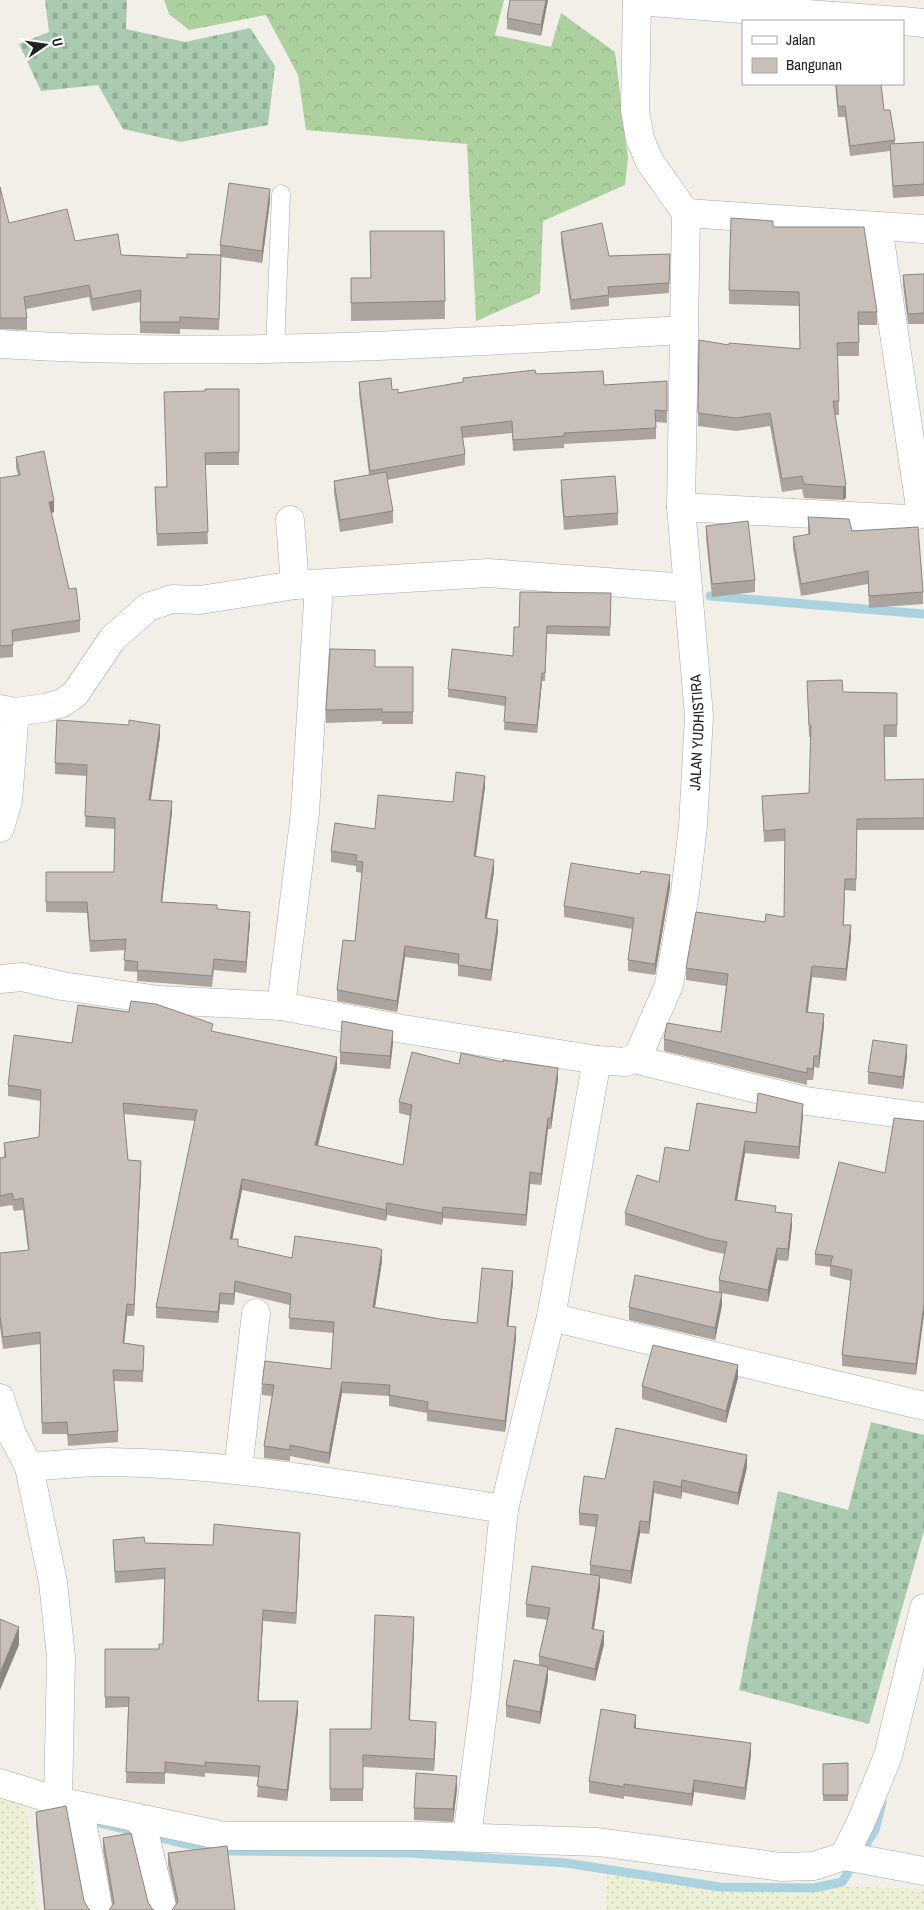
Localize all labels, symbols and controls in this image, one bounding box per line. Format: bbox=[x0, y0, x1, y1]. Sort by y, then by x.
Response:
north arrow bbox=[20, 20, 70, 70]
legend bbox=[742, 20, 904, 85]
text: Jalan bbox=[786, 29, 815, 50]
text: U bbox=[48, 36, 67, 48]
text: Bangunan bbox=[786, 54, 842, 75]
street label: JALAN YUDHISTIRA bbox=[684, 673, 709, 791]

